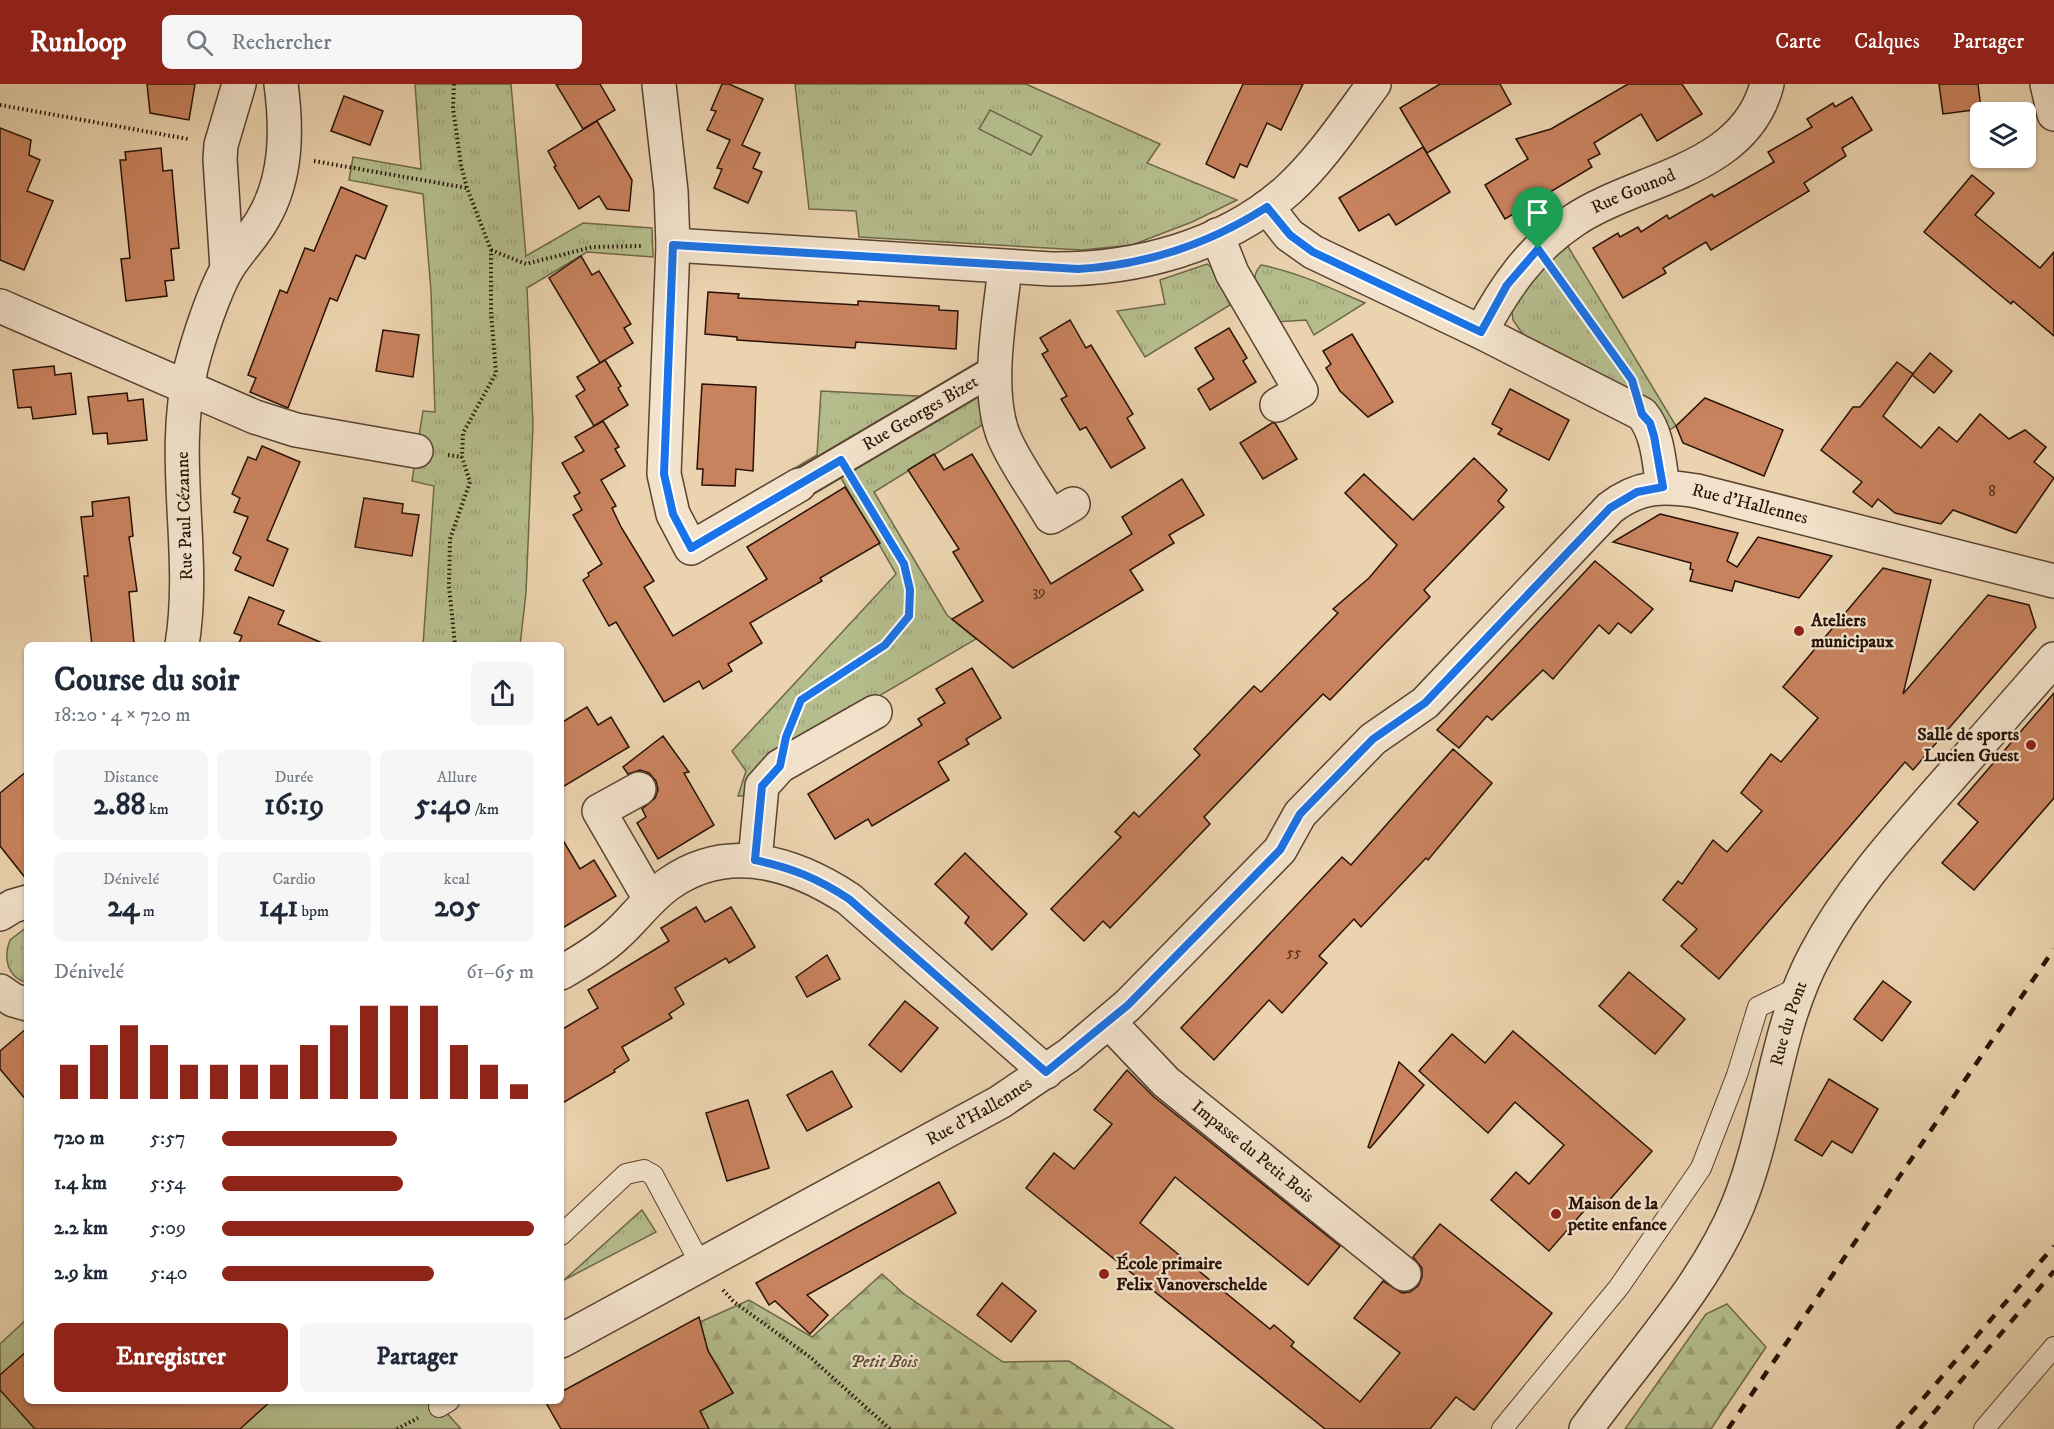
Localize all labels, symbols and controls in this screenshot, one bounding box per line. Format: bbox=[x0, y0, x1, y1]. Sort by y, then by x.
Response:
search box bbox=[162, 15, 582, 69]
text: Runloop bbox=[30, 25, 126, 60]
icon: search bbox=[183, 26, 216, 59]
text: Rechercher bbox=[231, 29, 331, 56]
text: Carte bbox=[1775, 29, 1821, 55]
text: Calques bbox=[1854, 29, 1920, 55]
text: Partager bbox=[1953, 29, 2024, 55]
map controls bbox=[1970, 102, 2036, 168]
button: layers bbox=[1970, 102, 2036, 168]
street label: Rue Gounod bbox=[1588, 164, 1679, 219]
pin bbox=[1512, 187, 1563, 249]
icon: arrive bbox=[1521, 196, 1554, 229]
street label: Rue Georges Bizet bbox=[859, 371, 983, 456]
street label: Rue Paul Cézanne bbox=[172, 451, 198, 581]
street label: Rue d'Hallennes bbox=[1690, 479, 1810, 530]
house number: 8 bbox=[1988, 482, 1996, 501]
house number: 39 bbox=[1032, 582, 1046, 601]
place label: Ateliers municipaux bbox=[1810, 610, 1894, 653]
marker: Ateliers municipaux bbox=[1792, 624, 1806, 638]
text: Course du soir bbox=[54, 660, 239, 701]
button: share bbox=[471, 662, 534, 725]
text: 18:20 · 4 × 720 m bbox=[54, 703, 191, 728]
place label: Salle de sports Lucien Guest bbox=[1917, 724, 2019, 767]
marker: Salle de sports Lucien Guest bbox=[2024, 738, 2038, 752]
text: Distance bbox=[103, 767, 159, 787]
text: Durée bbox=[275, 767, 313, 787]
text: Allure bbox=[437, 767, 477, 787]
text: 2.88 bbox=[93, 787, 145, 824]
text: 16:19 bbox=[264, 787, 324, 824]
text: 5:40 bbox=[415, 787, 471, 824]
text: km bbox=[145, 799, 169, 819]
text: /km bbox=[471, 799, 499, 819]
text: Dénivelé bbox=[103, 869, 159, 889]
text: Cardio bbox=[272, 869, 316, 889]
text: kcal bbox=[444, 869, 470, 889]
text: 24 bbox=[107, 889, 139, 926]
text: 141 bbox=[259, 889, 298, 926]
text: 205 bbox=[434, 889, 480, 926]
text: m bbox=[139, 901, 155, 921]
text: bpm bbox=[298, 901, 329, 921]
house number: 55 bbox=[1287, 943, 1302, 962]
text: Dénivelé bbox=[54, 960, 124, 985]
text: 61–65 m bbox=[466, 960, 534, 985]
street label: Rue du Pont bbox=[1766, 978, 1813, 1068]
street label: Rue d'Hallennes bbox=[922, 1072, 1036, 1151]
street label: Impasse du Petit Bois bbox=[1187, 1096, 1318, 1208]
text: 720 m bbox=[54, 1126, 104, 1151]
text: 5:57 bbox=[150, 1126, 186, 1151]
text: 1.4 km bbox=[54, 1171, 107, 1196]
text: 5:54 bbox=[150, 1171, 186, 1196]
place label: Maison de la petite enfance bbox=[1567, 1193, 1667, 1236]
marker: Maison de la petite enfance bbox=[1549, 1207, 1563, 1221]
text: 2.2 km bbox=[54, 1216, 108, 1241]
text: 5:09 bbox=[150, 1216, 186, 1241]
place label: École primaire Felix Vanoverschelde bbox=[1116, 1252, 1268, 1296]
text: 2.9 km bbox=[54, 1261, 108, 1286]
text: 5:40 bbox=[150, 1261, 187, 1286]
marker: École primaire Felix Vanoverschelde bbox=[1097, 1267, 1111, 1281]
button: Enregistrer bbox=[54, 1323, 288, 1392]
button: Partager bbox=[300, 1323, 534, 1392]
park label: Petit Bois bbox=[850, 1351, 918, 1373]

